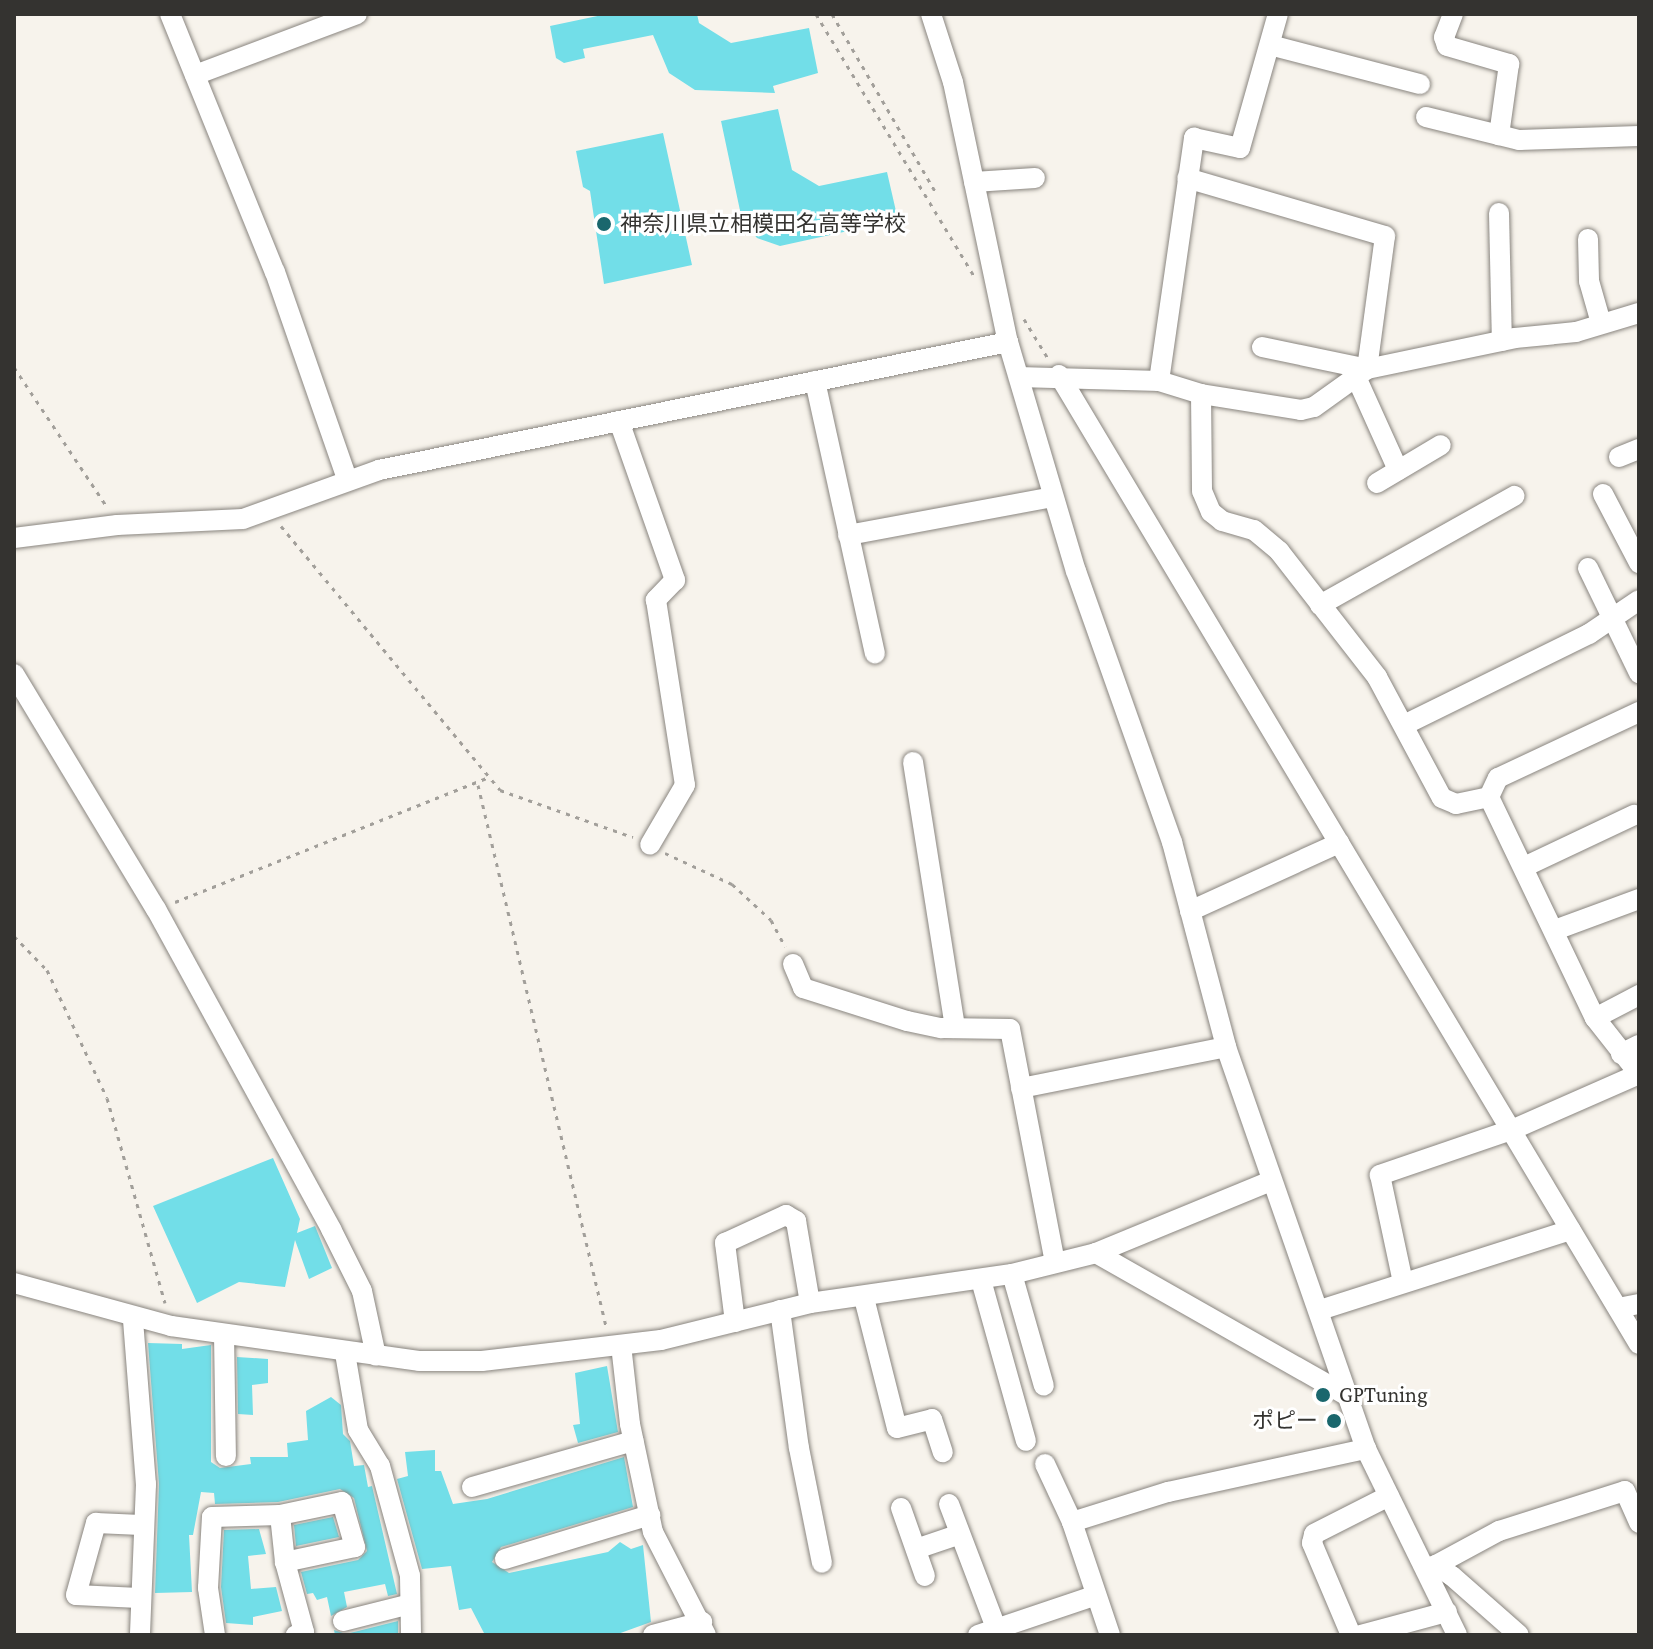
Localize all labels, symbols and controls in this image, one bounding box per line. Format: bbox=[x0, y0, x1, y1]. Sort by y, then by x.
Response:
place label: 神奈川県立相模田名高等学校 bbox=[620, 211, 906, 237]
marker: 神奈川県立相模田名高等学校 bbox=[595, 215, 613, 233]
place label: GPTuning bbox=[1339, 1382, 1428, 1408]
marker: GPTuning bbox=[1314, 1386, 1332, 1404]
place label: ポピー bbox=[1252, 1408, 1318, 1434]
marker: ポピー bbox=[1325, 1412, 1343, 1430]

